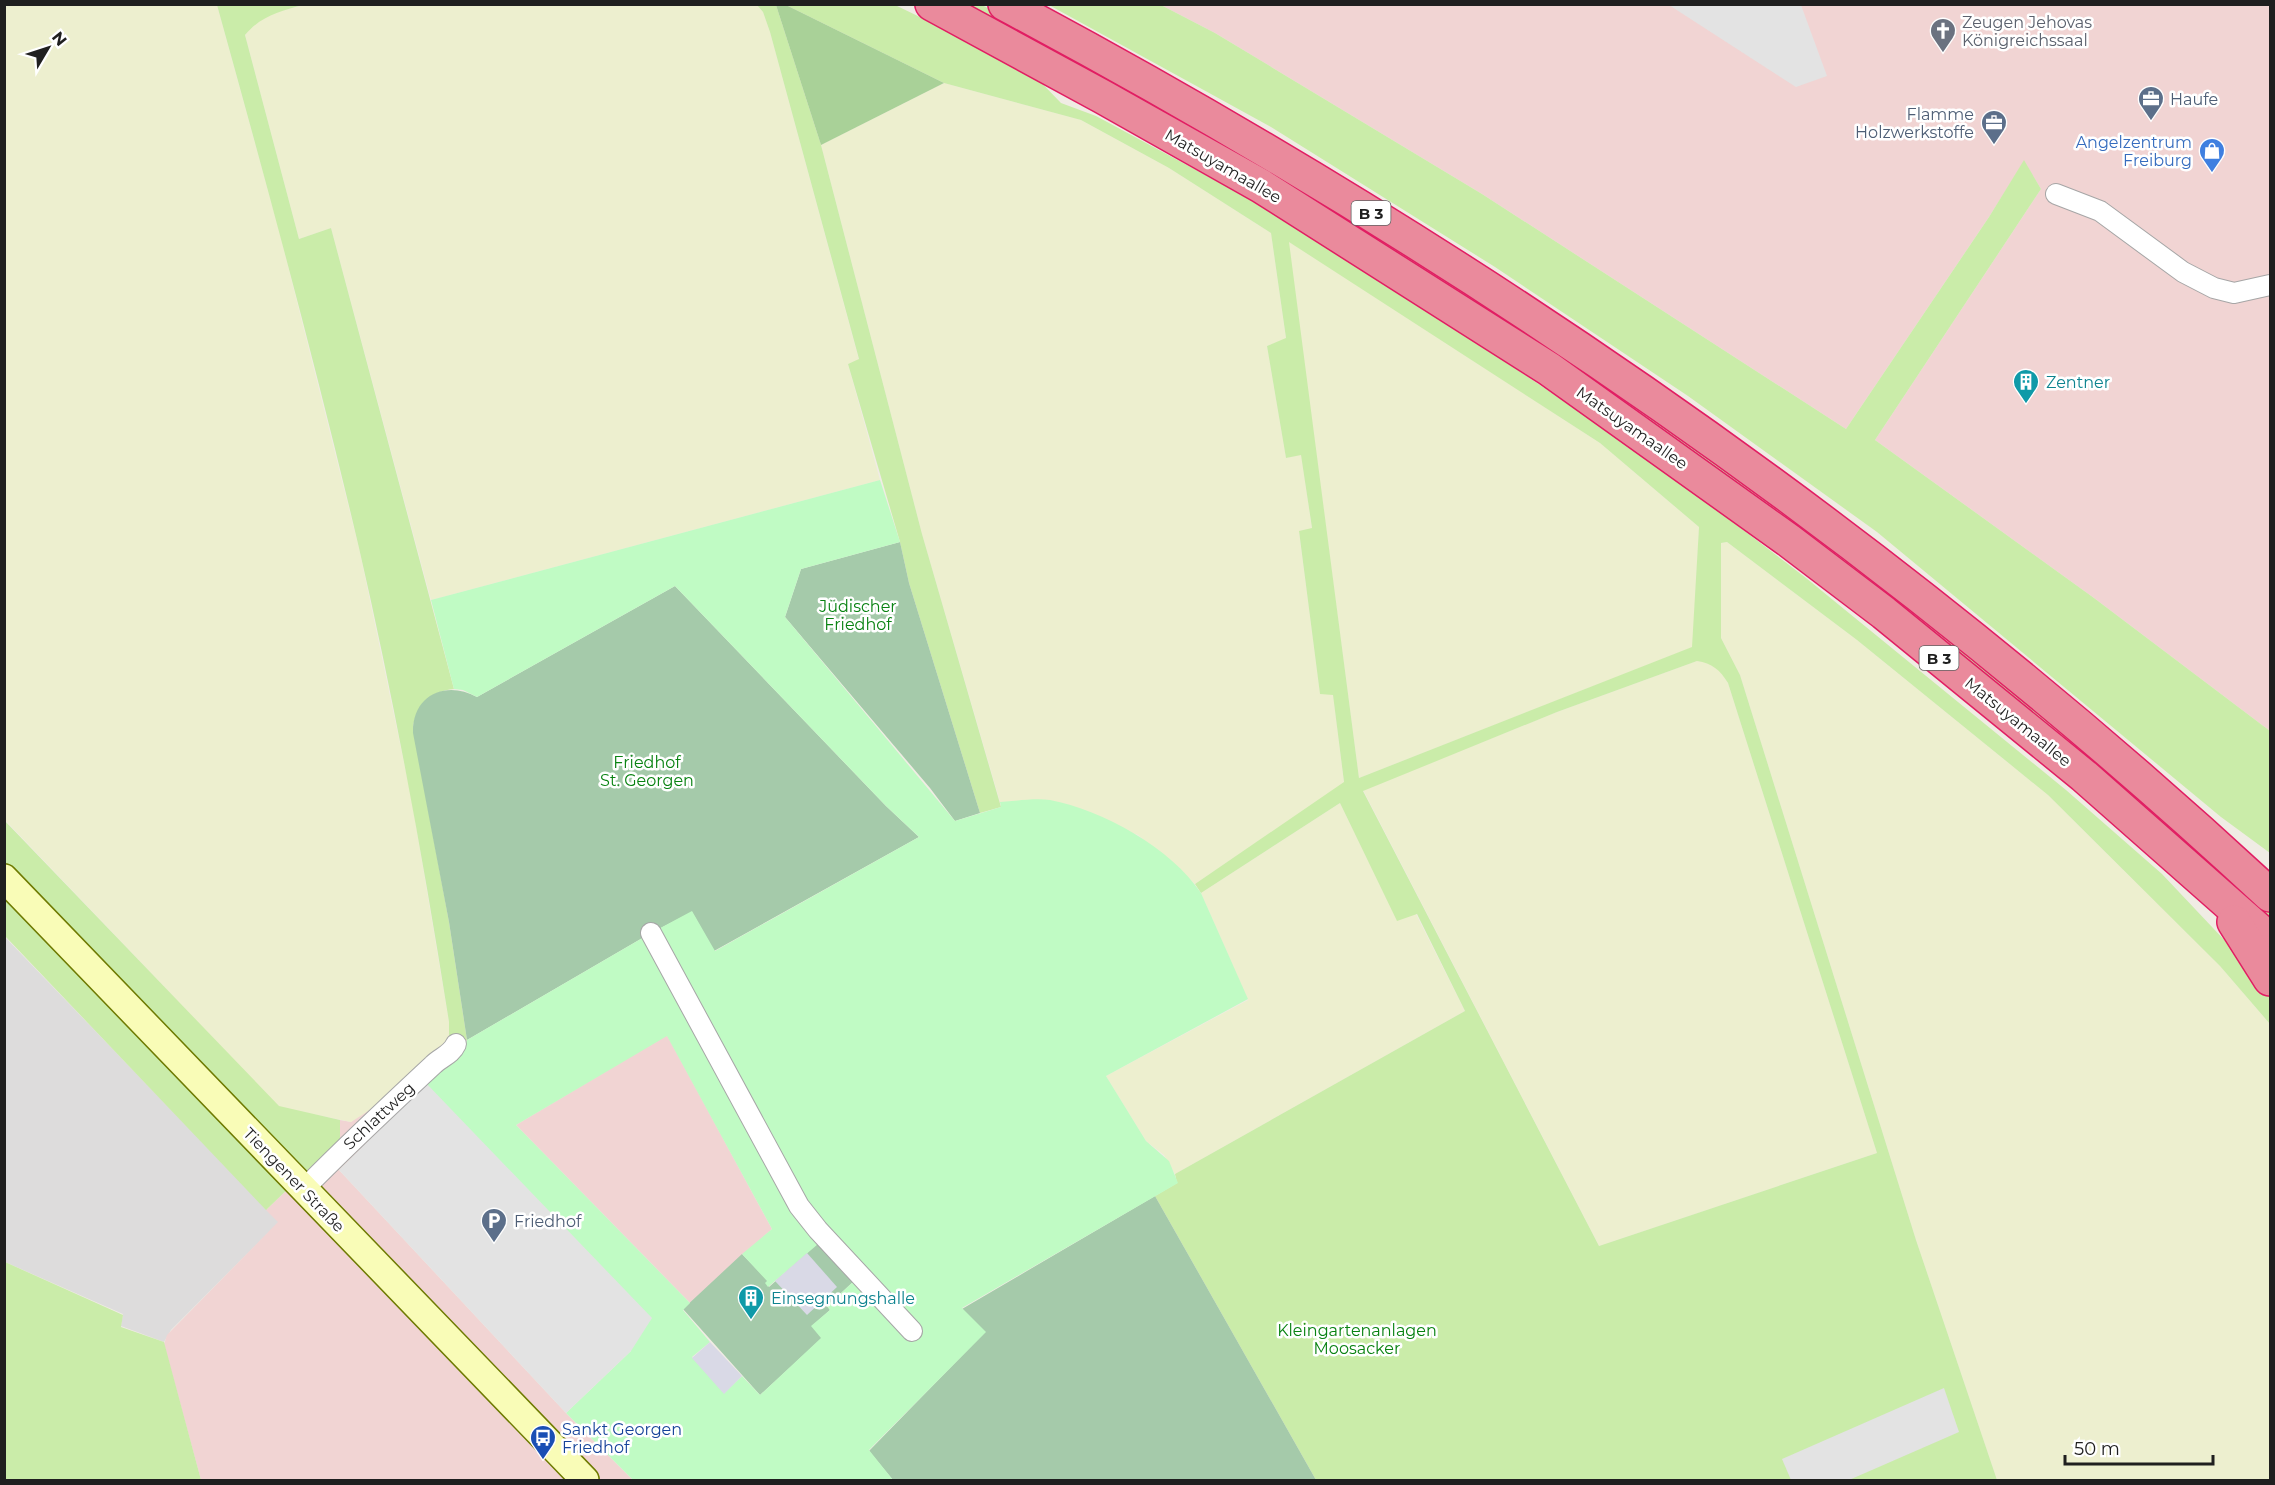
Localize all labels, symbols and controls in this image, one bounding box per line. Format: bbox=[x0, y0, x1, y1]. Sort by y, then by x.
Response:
place label: Zeugen Jehovas Königreichssaal bbox=[1962, 13, 2092, 50]
church icon: Zeugen Jehovas Königreichssaal bbox=[1928, 16, 1958, 54]
north arrow bbox=[18, 18, 78, 78]
text: N bbox=[48, 28, 71, 50]
office icon: Haufe bbox=[2136, 84, 2166, 122]
place label: Haufe bbox=[2170, 90, 2218, 109]
place label: Flamme Holzwerkstoffe bbox=[1855, 105, 1974, 142]
office icon: Flamme Holzwerkstoffe bbox=[1979, 108, 2009, 146]
street label: Matsuyamaallee bbox=[1161, 125, 1285, 207]
place label: Angelzentrum Freiburg bbox=[2076, 133, 2192, 170]
shop icon: Angelzentrum Freiburg bbox=[2197, 136, 2227, 174]
road number: B 3 bbox=[1352, 201, 1390, 225]
building icon: Zentner bbox=[2011, 367, 2041, 405]
place label: Zentner bbox=[2046, 373, 2110, 392]
street label: Matsuyamaallee bbox=[1573, 383, 1691, 473]
park label: Jüdischer Friedhof bbox=[818, 597, 897, 634]
road number: B 3 bbox=[1920, 646, 1958, 670]
street label: Matsuyamaallee bbox=[1961, 673, 2075, 771]
park label: Friedhof St. Georgen bbox=[600, 753, 694, 790]
street label: Schlattweg bbox=[339, 1078, 419, 1154]
street label: Tiengener Straße bbox=[239, 1124, 349, 1236]
parking icon: Friedhof bbox=[479, 1206, 509, 1244]
place label: Friedhof bbox=[514, 1212, 582, 1231]
building icon: Einsegnungshalle bbox=[736, 1283, 766, 1321]
place label: Einsegnungshalle bbox=[771, 1289, 915, 1308]
park label: Kleingartenanlagen Moosacker bbox=[1277, 1321, 1437, 1358]
place label: Sankt Georgen Friedhof bbox=[562, 1420, 682, 1457]
bus stop icon: Sankt Georgen Friedhof bbox=[528, 1423, 558, 1461]
scale bar bbox=[2065, 1428, 2214, 1466]
text: 50 m bbox=[2074, 1438, 2120, 1460]

